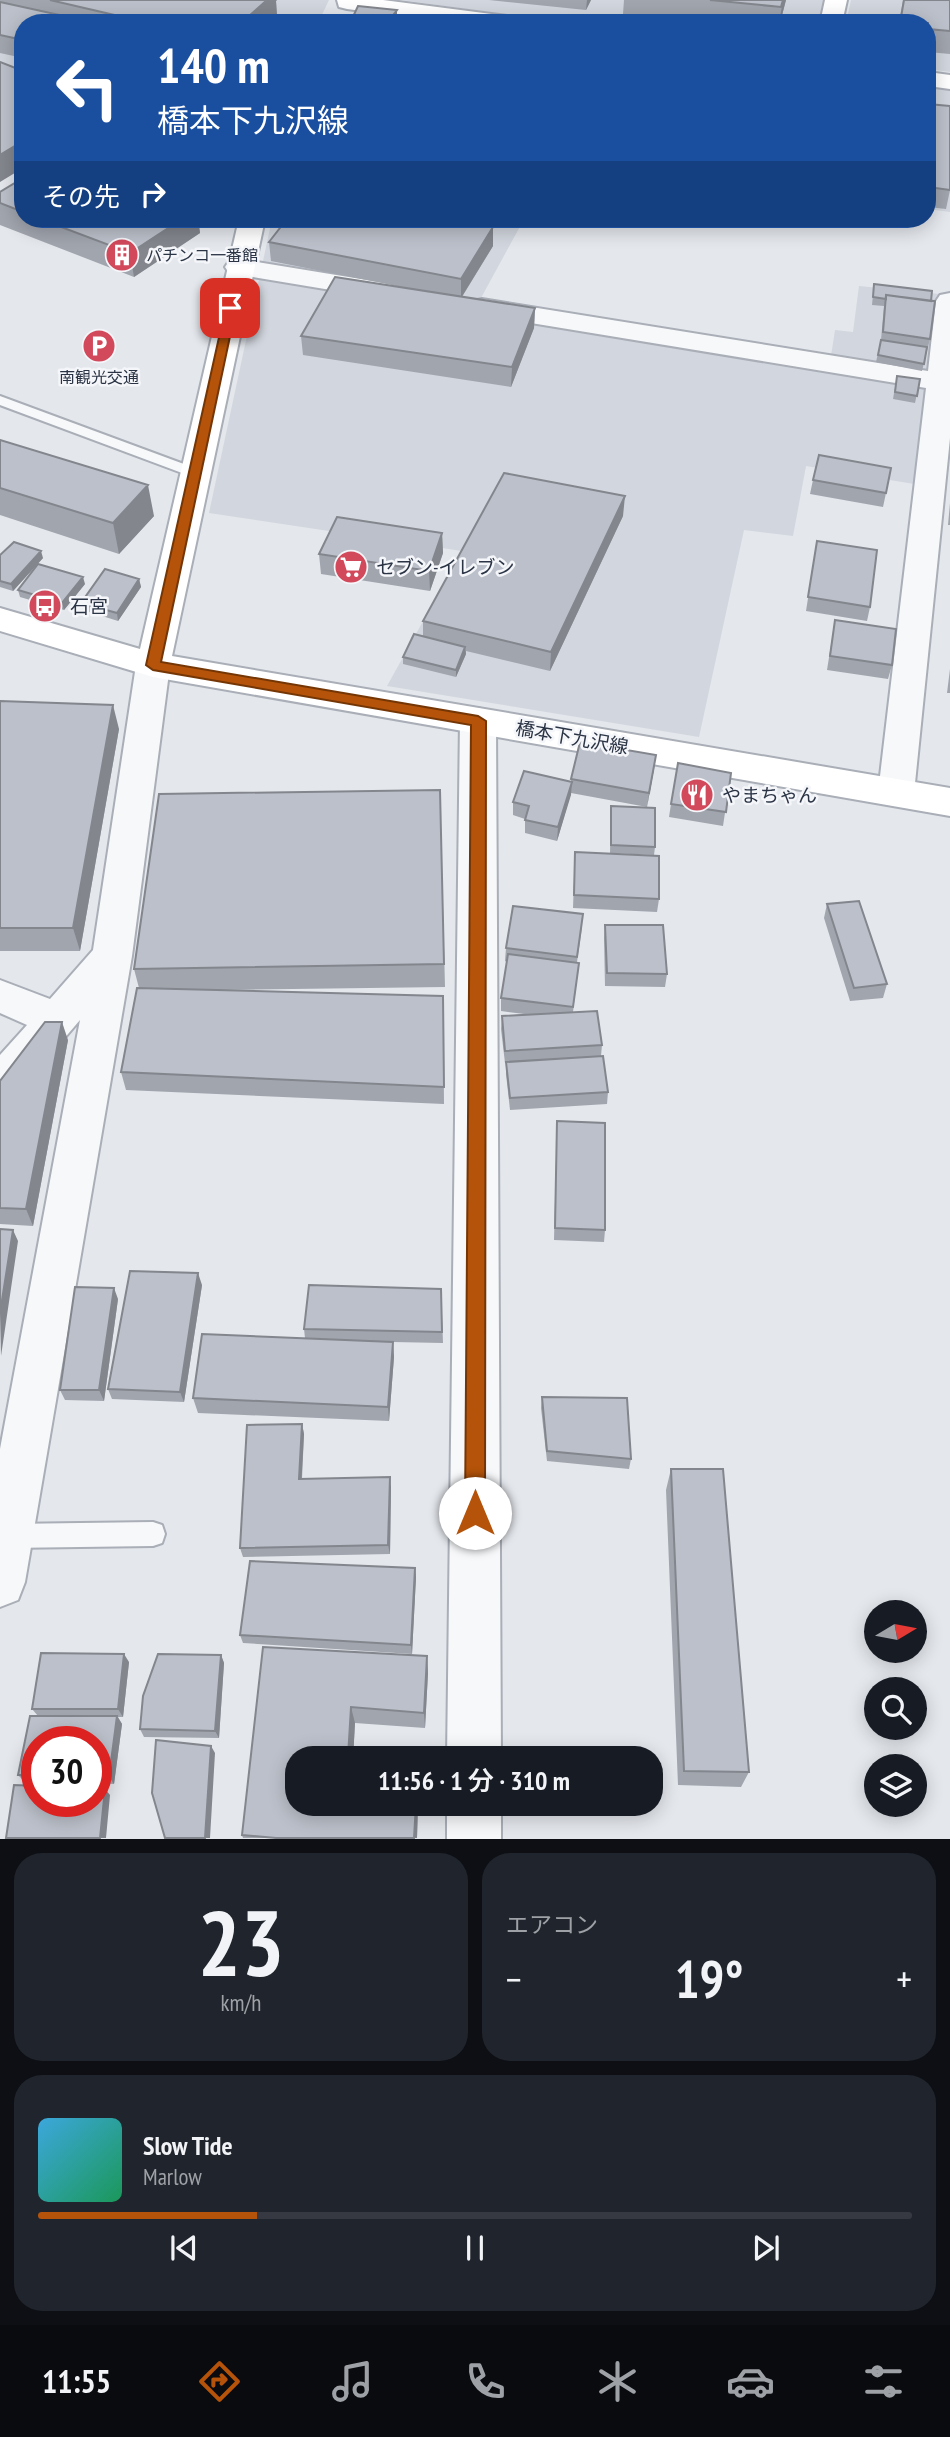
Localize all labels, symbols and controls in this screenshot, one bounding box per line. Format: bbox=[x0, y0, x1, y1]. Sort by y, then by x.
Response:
text: 140 m bbox=[157, 33, 270, 97]
icon: left bbox=[42, 42, 133, 133]
text: 橋本下九沢線 bbox=[157, 99, 349, 141]
icon: right bbox=[134, 175, 172, 213]
text: その先 bbox=[42, 180, 120, 213]
building icon: パチンコ一番館 bbox=[103, 236, 141, 274]
place label: パチンコ一番館 bbox=[146, 245, 258, 265]
pin bbox=[200, 278, 260, 338]
icon: arrive bbox=[211, 289, 249, 327]
parking icon: 南観光交通 bbox=[80, 327, 118, 365]
place label: 南観光交通 bbox=[59, 367, 139, 387]
supermarket icon: セブン-イレブン bbox=[332, 548, 370, 586]
place label: セブン-イレブン bbox=[376, 555, 515, 579]
bus stop icon: 石宮 bbox=[26, 587, 64, 625]
place label: 石宮 bbox=[70, 594, 108, 618]
street label: 橋本下九沢線 bbox=[514, 715, 630, 759]
restaurant icon: やまちゃん bbox=[678, 776, 716, 814]
place label: やまちゃん bbox=[722, 783, 817, 807]
position arrow bbox=[438, 1476, 512, 1550]
north arrow bbox=[864, 1600, 928, 1662]
map controls bbox=[864, 1600, 927, 1817]
button: search bbox=[864, 1677, 927, 1740]
speed limit sign: 30 bbox=[21, 1726, 112, 1817]
button: layers bbox=[864, 1754, 927, 1817]
text: 11:56 · 1 分 · 310 m bbox=[378, 1764, 570, 1797]
text: 23 bbox=[198, 1883, 285, 2001]
text: エアコン bbox=[506, 1910, 598, 1939]
text: 19° bbox=[675, 1945, 743, 2012]
text: − bbox=[506, 1954, 522, 2003]
text: + bbox=[896, 1954, 912, 2003]
text: km/h bbox=[221, 1988, 261, 2017]
text: Slow Tide bbox=[143, 2129, 233, 2162]
text: Marlow bbox=[143, 2162, 202, 2191]
icon: previous bbox=[165, 2229, 203, 2267]
icon: pause bbox=[456, 2229, 494, 2267]
icon: next bbox=[747, 2229, 785, 2267]
icon: directions bbox=[195, 2357, 244, 2406]
icon: music bbox=[328, 2357, 377, 2406]
icon: phone bbox=[461, 2357, 510, 2406]
icon: climate bbox=[593, 2357, 642, 2406]
icon: car bbox=[726, 2357, 775, 2406]
icon: filters bbox=[859, 2357, 908, 2406]
text: 11:55 bbox=[42, 2360, 111, 2402]

